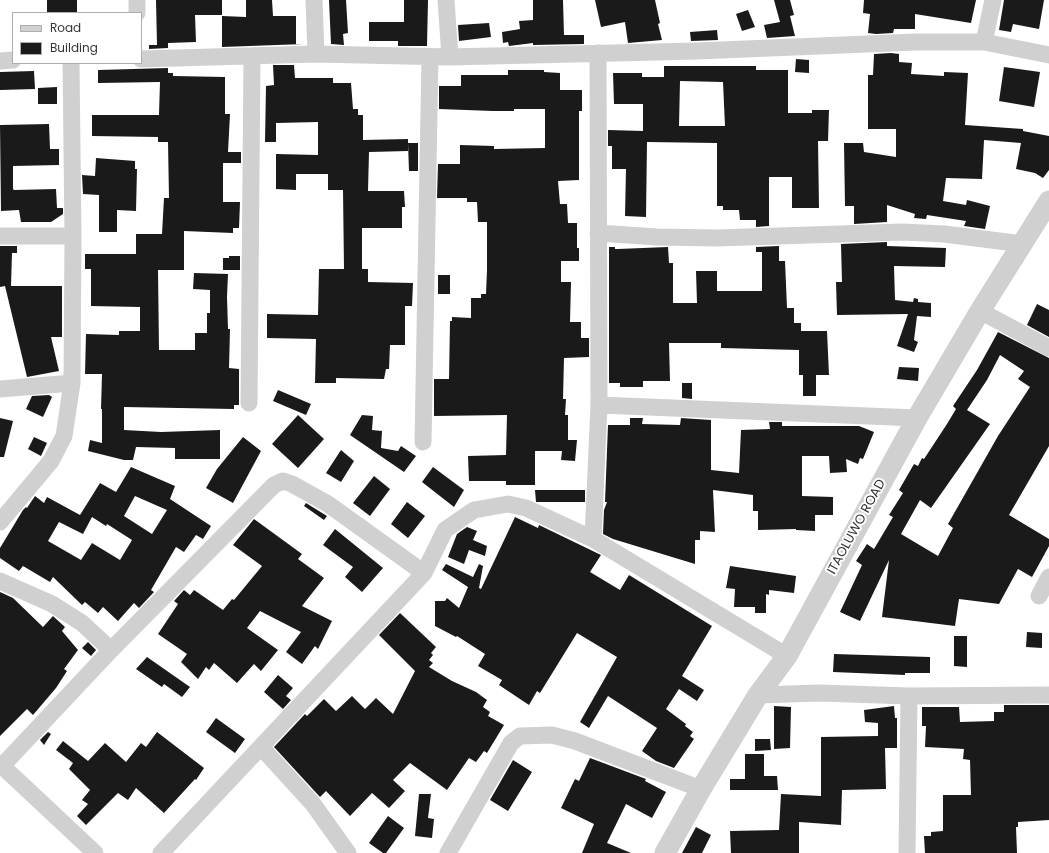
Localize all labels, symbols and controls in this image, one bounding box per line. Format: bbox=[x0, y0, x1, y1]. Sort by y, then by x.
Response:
legend bbox=[12, 12, 142, 64]
text: Road bbox=[50, 19, 81, 36]
text: Building bbox=[50, 39, 98, 56]
street label: ITAOLUWO ROAD bbox=[824, 477, 890, 577]

